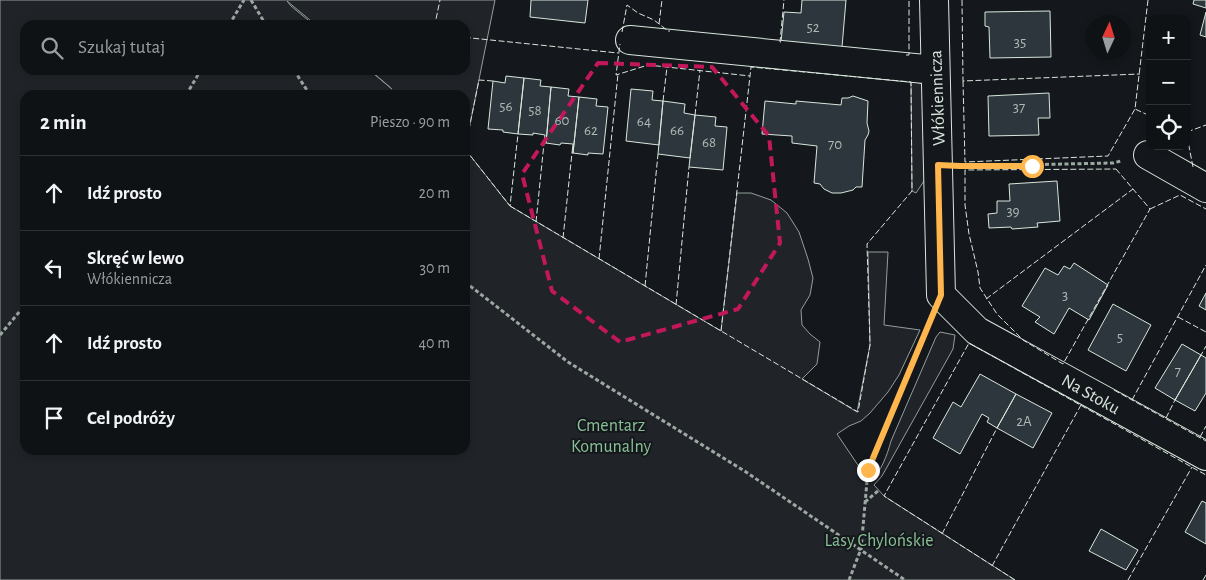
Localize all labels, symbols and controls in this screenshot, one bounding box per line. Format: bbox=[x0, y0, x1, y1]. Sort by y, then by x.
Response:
north arrow bbox=[1086, 15, 1131, 60]
map controls bbox=[1146, 15, 1191, 150]
button: + bbox=[1146, 15, 1191, 60]
search box bbox=[20, 20, 470, 75]
house number: 52 bbox=[806, 20, 820, 35]
icon: search bbox=[38, 34, 66, 62]
house number: 35 bbox=[1014, 35, 1026, 50]
text: Szukaj tutaj bbox=[78, 38, 165, 57]
street label: Włókiennicza bbox=[927, 50, 949, 146]
button: − bbox=[1146, 60, 1191, 105]
house number: 56 bbox=[499, 99, 513, 114]
house number: 37 bbox=[1013, 100, 1025, 115]
house number: 58 bbox=[528, 103, 542, 118]
button: locate bbox=[1146, 105, 1191, 150]
text: 2 min bbox=[40, 112, 87, 133]
house number: 60 bbox=[555, 113, 570, 128]
text: Pieszo · 90 m bbox=[370, 114, 450, 130]
house number: 64 bbox=[637, 114, 651, 129]
house number: 62 bbox=[584, 123, 598, 138]
house number: 66 bbox=[670, 123, 684, 138]
house number: 68 bbox=[702, 135, 716, 150]
house number: 70 bbox=[828, 137, 842, 152]
route start bbox=[1021, 155, 1044, 178]
icon: ahead bbox=[40, 179, 68, 207]
text: Idź prosto bbox=[87, 184, 162, 203]
text: 20 m bbox=[419, 185, 450, 201]
house number: 39 bbox=[1006, 204, 1020, 219]
text: Skręć w lewo bbox=[87, 249, 184, 268]
icon: left bbox=[40, 254, 68, 282]
text: 30 m bbox=[420, 260, 450, 276]
text: Włókiennicza bbox=[87, 271, 172, 287]
house number: 3 bbox=[1062, 288, 1068, 303]
icon: ahead bbox=[40, 329, 68, 357]
house number: 5 bbox=[1117, 330, 1123, 345]
text: Idź prosto bbox=[87, 334, 162, 353]
text: 40 m bbox=[418, 335, 450, 351]
house number: 7 bbox=[1175, 364, 1181, 379]
street label: Na Stoku bbox=[1058, 372, 1123, 418]
icon: arrive bbox=[40, 404, 68, 432]
text: Cel podróży bbox=[87, 409, 175, 428]
house number: 2A bbox=[1016, 414, 1032, 429]
park label: Cmentarz Komunalny bbox=[571, 417, 651, 456]
route end bbox=[857, 459, 880, 482]
park label: Lasy Chylońskie bbox=[824, 532, 934, 550]

